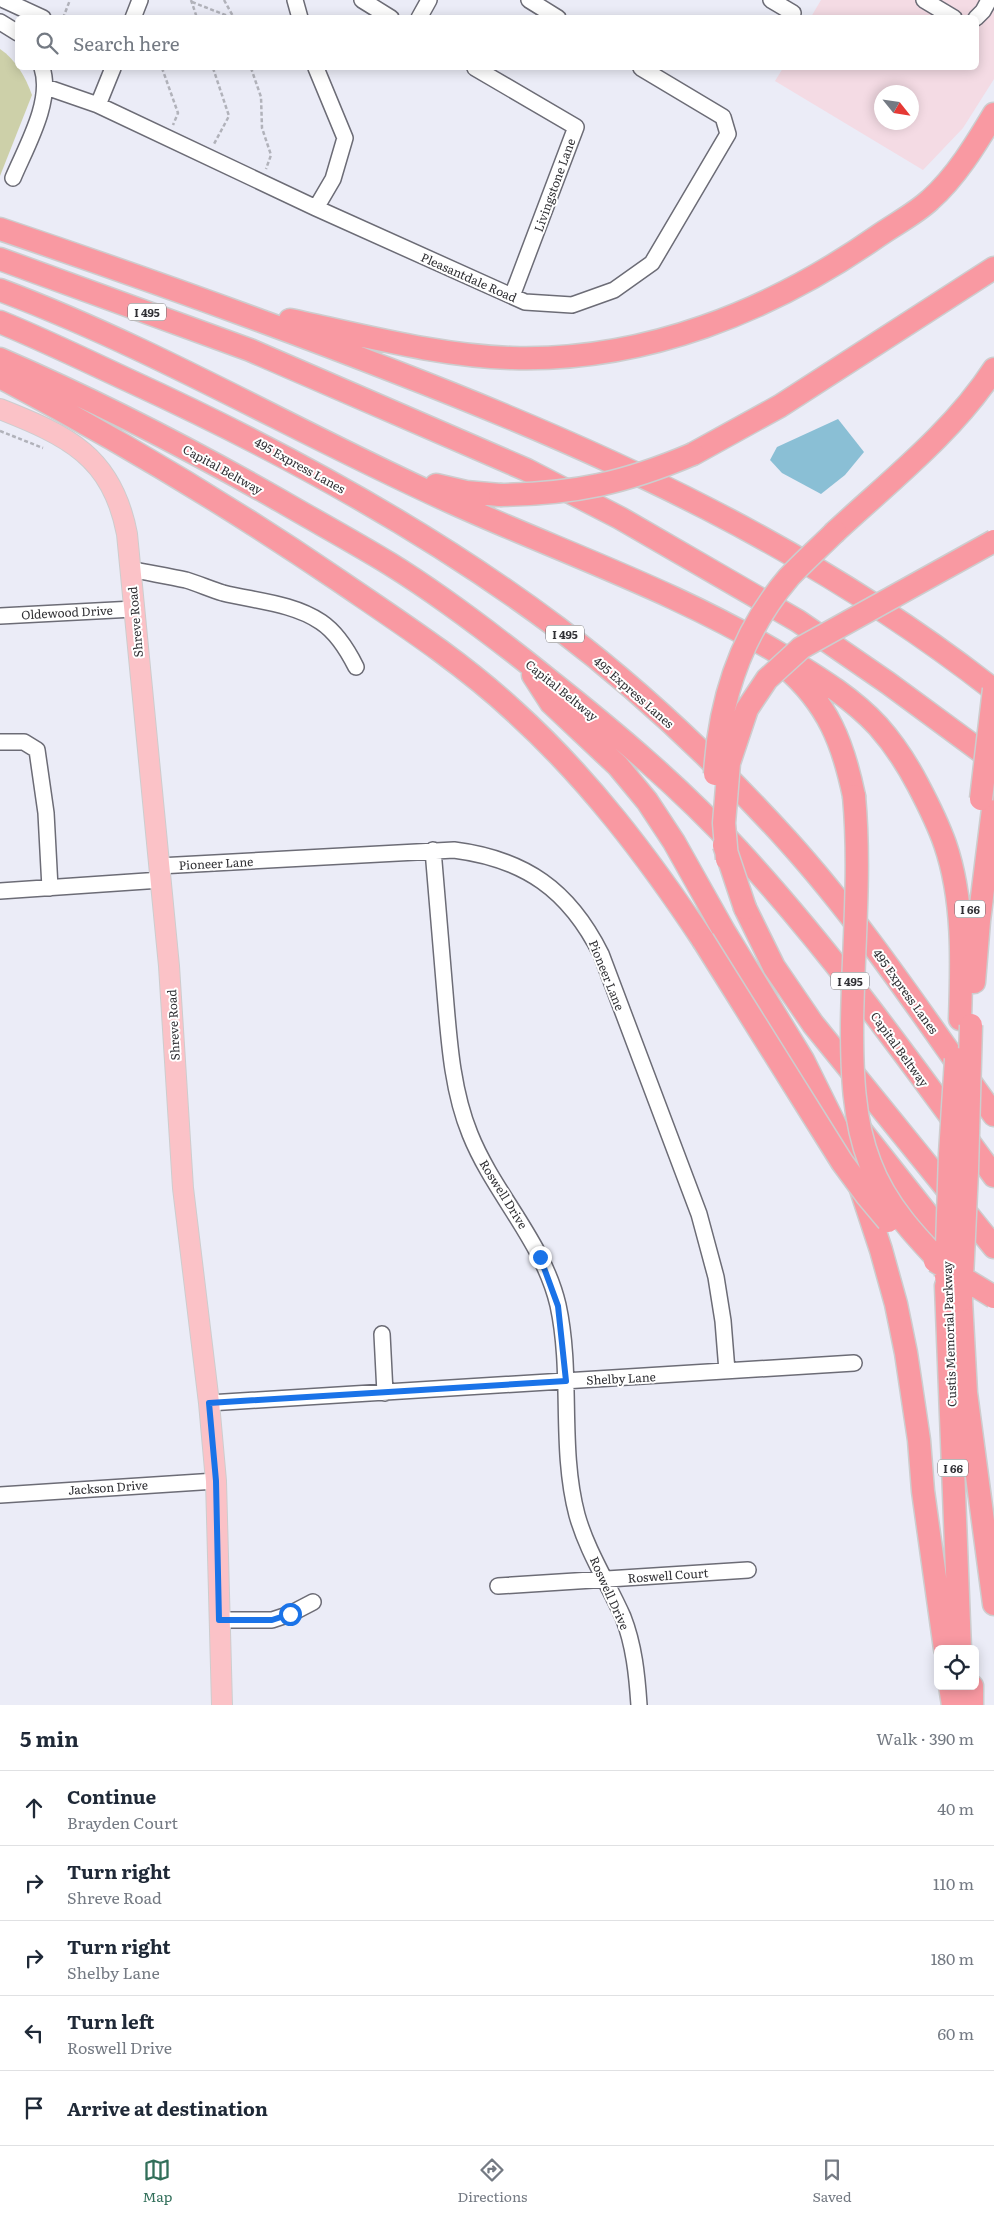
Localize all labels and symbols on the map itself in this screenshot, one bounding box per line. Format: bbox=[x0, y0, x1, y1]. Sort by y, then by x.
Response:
north arrow bbox=[874, 85, 919, 130]
street label: Livingstone Lane bbox=[529, 136, 579, 234]
street label: Pleasantdale Road bbox=[418, 248, 520, 306]
road number: I 495 bbox=[128, 304, 166, 320]
street label: 495 Express Lanes bbox=[251, 433, 349, 498]
street label: Capital Beltway bbox=[180, 440, 266, 498]
street label: Shreve Road bbox=[123, 585, 147, 658]
street label: Oldewood Drive bbox=[21, 601, 113, 623]
road number: I 495 bbox=[546, 626, 584, 642]
street label: 495 Express Lanes bbox=[590, 652, 679, 732]
street label: Capital Beltway bbox=[522, 655, 602, 725]
street label: Pioneer Lane bbox=[178, 852, 254, 874]
road number: I 66 bbox=[955, 901, 985, 918]
street label: Pioneer Lane bbox=[585, 937, 629, 1013]
street label: 495 Express Lanes bbox=[869, 945, 943, 1038]
road number: I 495 bbox=[831, 972, 869, 989]
street label: Shreve Road bbox=[162, 988, 184, 1061]
street label: Capital Beltway bbox=[867, 1008, 933, 1090]
street label: Roswell Drive bbox=[475, 1156, 533, 1232]
route end bbox=[529, 1246, 552, 1269]
street label: Custis Memorial Parkway bbox=[937, 1261, 961, 1407]
street label: Shelby Lane bbox=[586, 1367, 656, 1389]
road number: I 66 bbox=[938, 1460, 968, 1476]
street label: Jackson Drive bbox=[67, 1475, 149, 1499]
street label: Roswell Drive bbox=[586, 1553, 634, 1633]
street label: Roswell Court bbox=[627, 1563, 709, 1587]
route start bbox=[279, 1603, 302, 1626]

